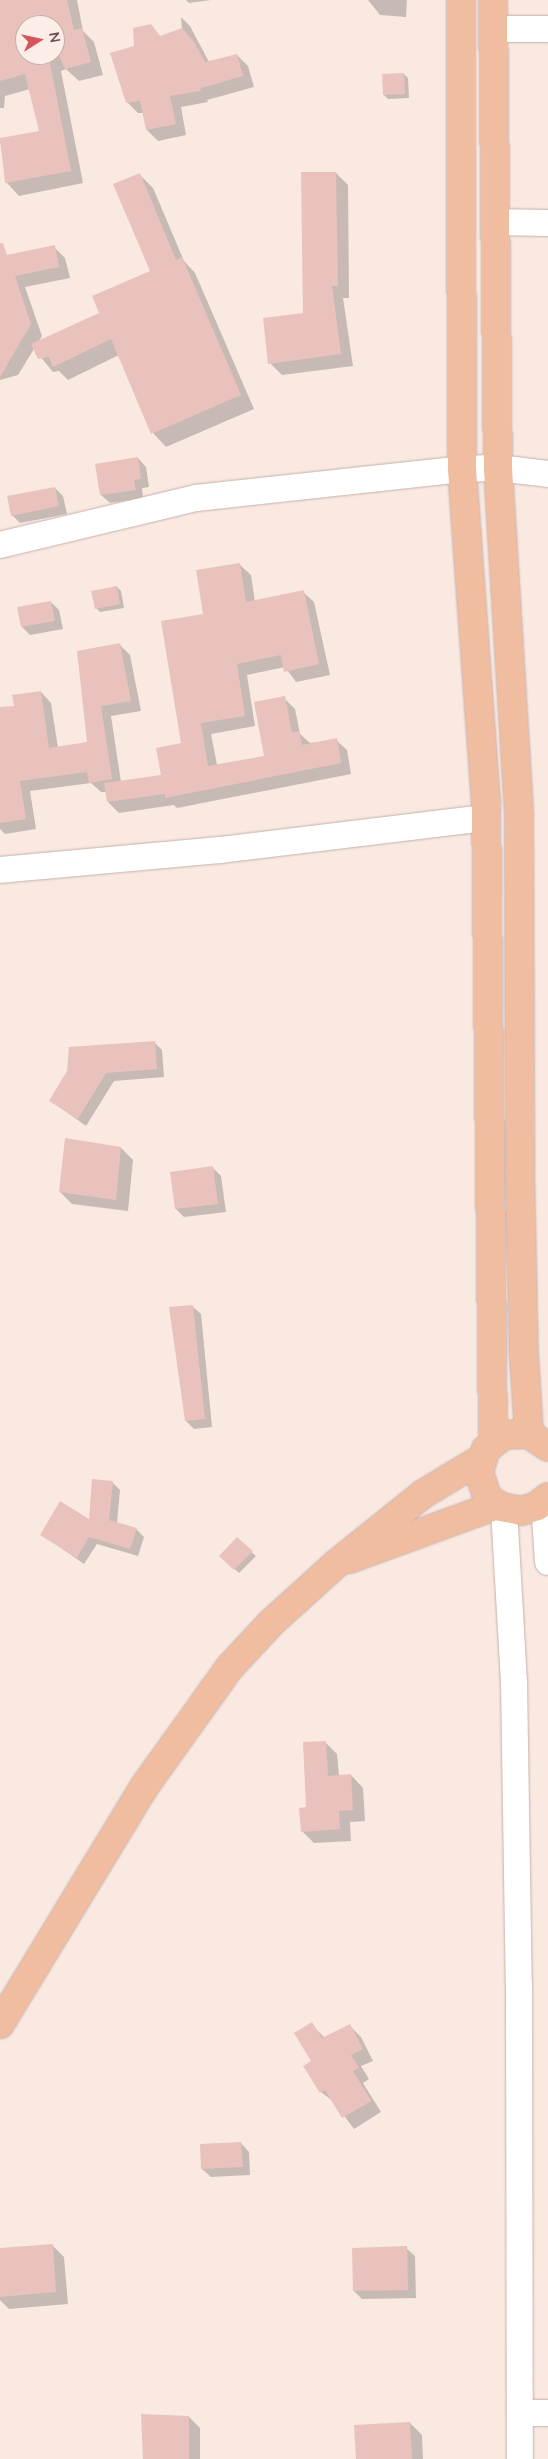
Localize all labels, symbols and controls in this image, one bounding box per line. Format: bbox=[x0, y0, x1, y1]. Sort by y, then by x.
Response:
north arrow bbox=[15, 15, 65, 65]
text: N bbox=[44, 31, 65, 44]

